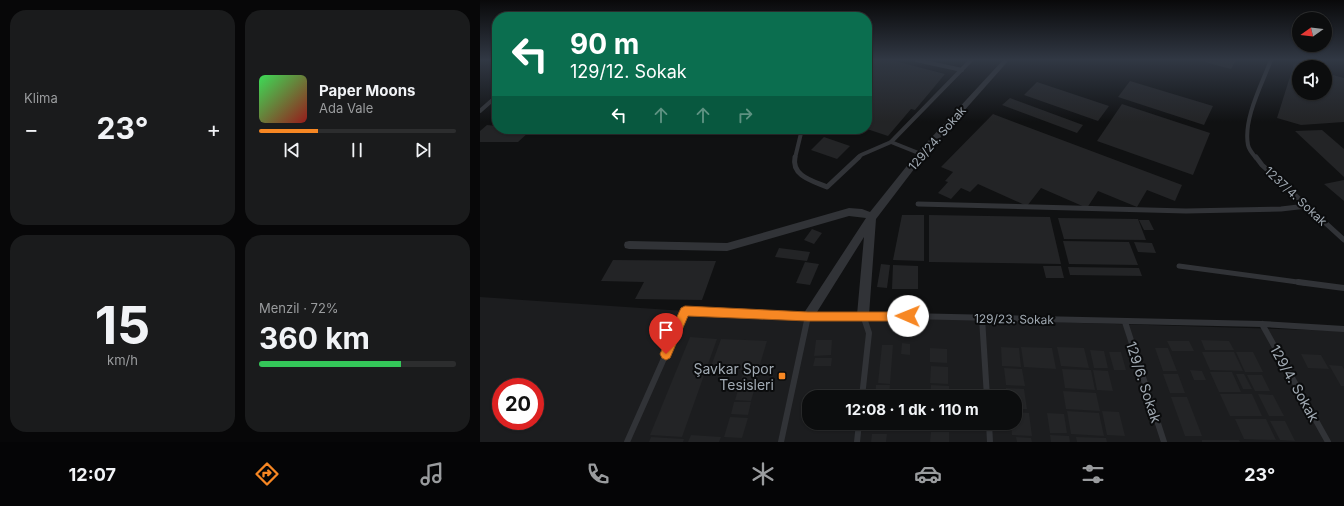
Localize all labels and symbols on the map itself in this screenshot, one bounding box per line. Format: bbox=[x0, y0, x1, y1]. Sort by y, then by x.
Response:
north arrow bbox=[1292, 12, 1332, 52]
street label: 129/24. Sokak bbox=[905, 103, 969, 173]
street label: 1237/4. Sokak bbox=[1262, 163, 1331, 229]
position arrow bbox=[887, 295, 929, 337]
street label: 129/23. Sokak bbox=[974, 311, 1055, 327]
pin bbox=[649, 313, 683, 354]
street label: 129/6. Sokak bbox=[1123, 339, 1165, 425]
street label: 129/4. Sokak bbox=[1267, 342, 1323, 425]
place label: Şavkar Spor Tesisleri bbox=[693, 360, 774, 393]
marker: Şavkar Spor Tesisleri bbox=[777, 371, 787, 381]
speed limit sign: 20 bbox=[492, 378, 544, 430]

